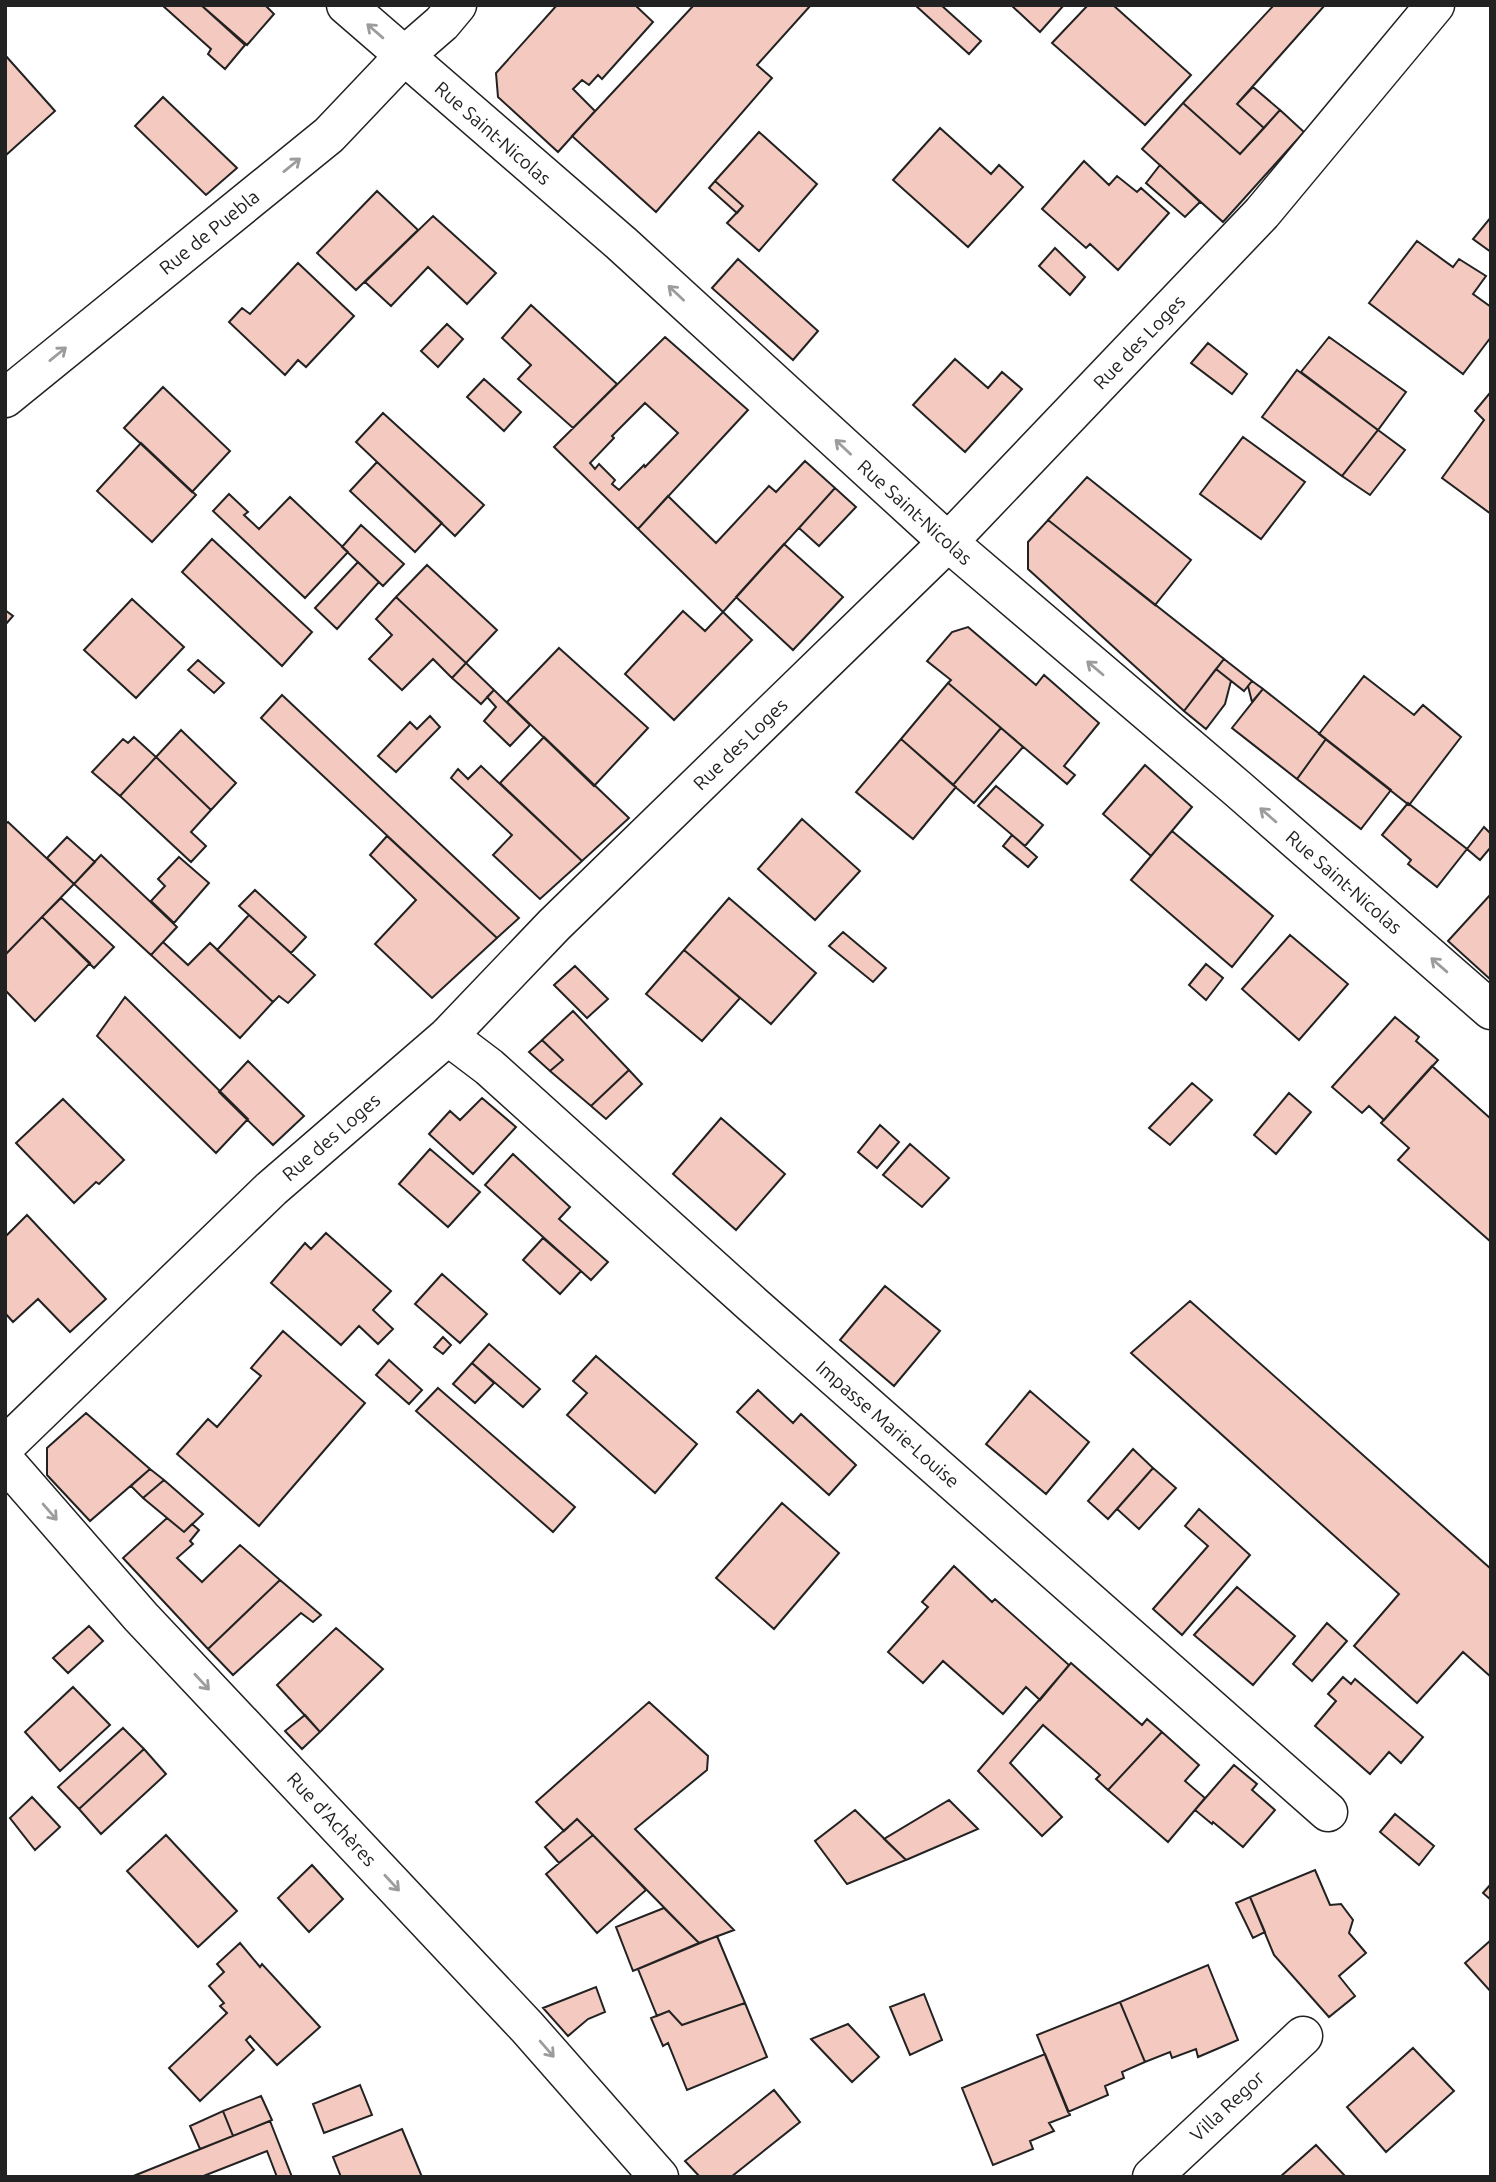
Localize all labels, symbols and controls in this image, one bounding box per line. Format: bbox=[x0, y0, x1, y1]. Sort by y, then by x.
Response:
one-way arrow bbox=[366, 23, 384, 39]
street label: Rue Saint-Nicolas bbox=[431, 77, 555, 189]
one-way arrow bbox=[282, 157, 300, 173]
street label: Rue de Puebla bbox=[155, 185, 263, 279]
one-way arrow bbox=[668, 284, 685, 301]
street label: Rue des Loges bbox=[1089, 290, 1189, 394]
one-way arrow bbox=[48, 346, 66, 362]
one-way arrow bbox=[834, 439, 852, 455]
street label: Rue Saint-Nicolas bbox=[853, 455, 977, 569]
one-way arrow bbox=[1086, 660, 1104, 676]
street label: Rue des Loges bbox=[688, 694, 792, 794]
one-way arrow bbox=[1259, 807, 1277, 823]
street label: Rue Saint-Nicolas bbox=[1282, 826, 1406, 938]
one-way arrow bbox=[1431, 957, 1449, 973]
street label: Rue des Loges bbox=[278, 1089, 384, 1185]
street label: Impasse Marie-Louise bbox=[812, 1356, 964, 1492]
one-way arrow bbox=[42, 1503, 58, 1521]
one-way arrow bbox=[194, 1673, 211, 1690]
street label: Rue d'Achères bbox=[283, 1767, 381, 1871]
one-way arrow bbox=[383, 1874, 400, 1891]
one-way arrow bbox=[539, 2040, 555, 2058]
street label: Villa Regor bbox=[1186, 2066, 1268, 2146]

